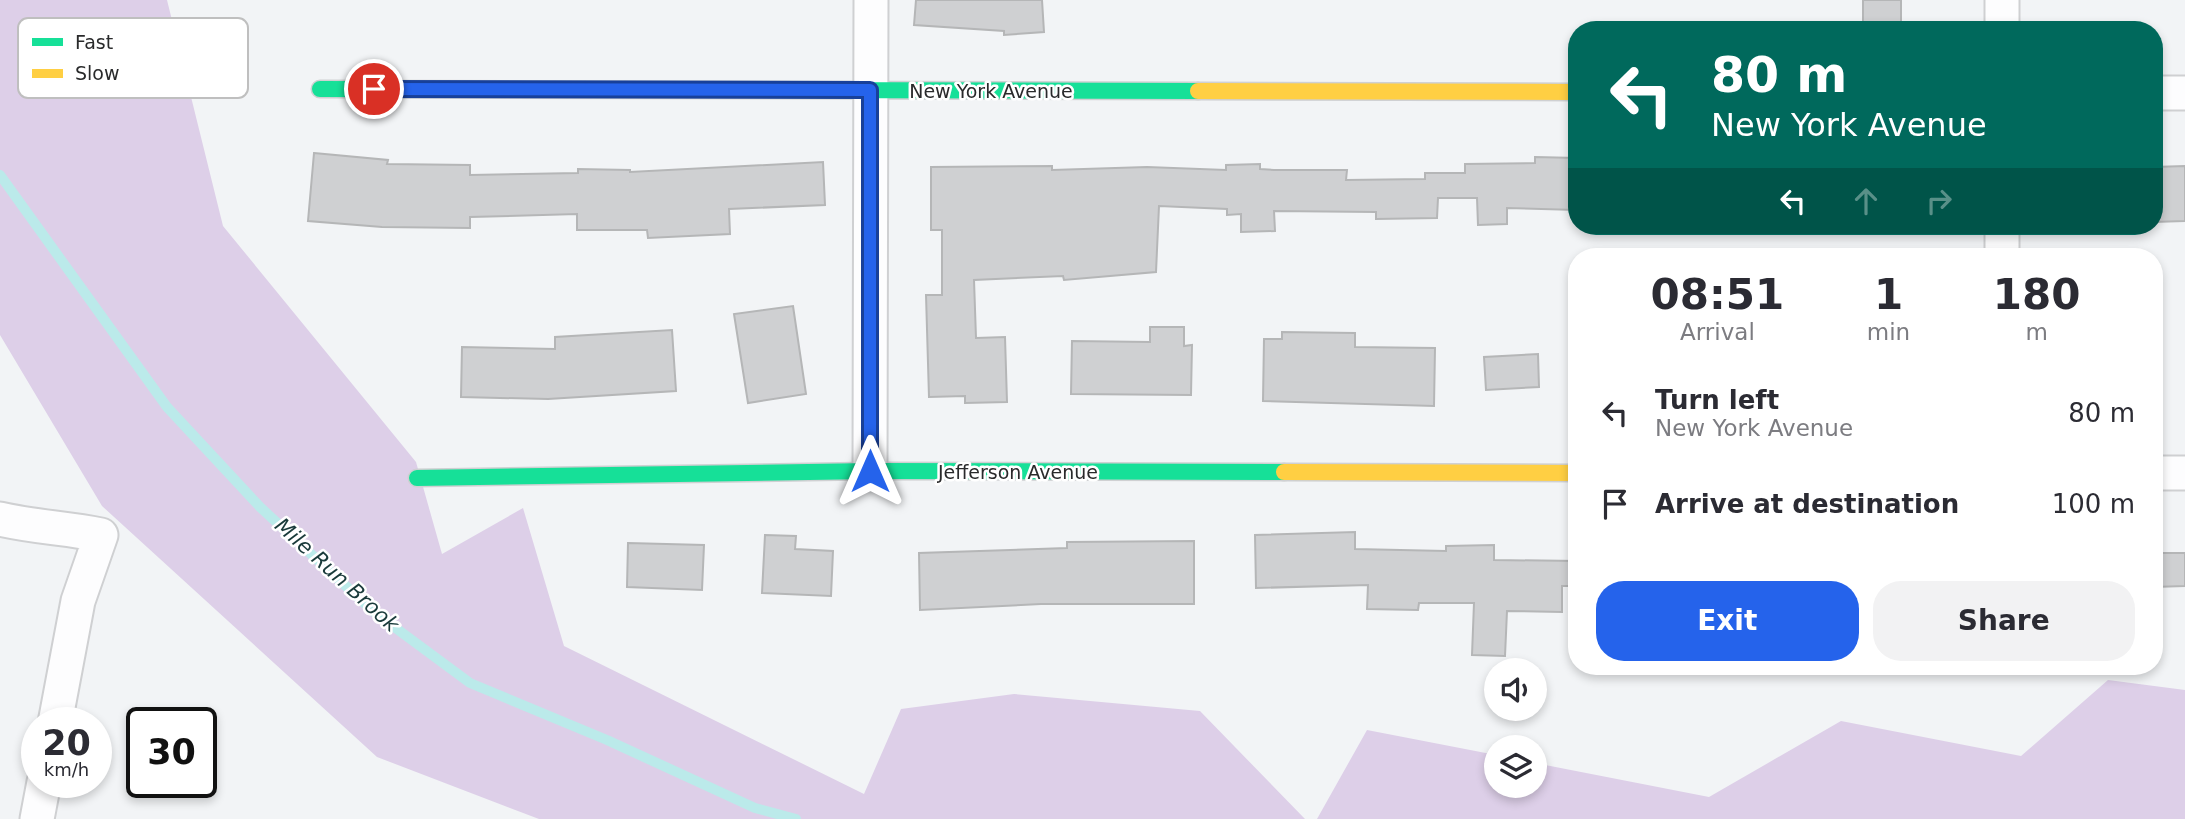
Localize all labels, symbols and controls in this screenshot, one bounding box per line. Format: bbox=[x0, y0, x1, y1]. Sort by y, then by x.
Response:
legend bbox=[18, 18, 248, 98]
text: Fast bbox=[75, 31, 113, 53]
text: 80 m bbox=[1711, 47, 1847, 104]
icon: left bbox=[1596, 49, 1687, 140]
pin bbox=[344, 59, 404, 119]
text: Slow bbox=[75, 62, 120, 84]
icon: arrive bbox=[355, 70, 393, 108]
street label: New York Avenue bbox=[909, 80, 1073, 102]
text: New York Avenue bbox=[1711, 106, 1987, 144]
icon: left bbox=[1774, 182, 1812, 220]
icon: ahead bbox=[1847, 182, 1885, 220]
icon: right bbox=[1920, 182, 1958, 220]
text: 08:51 bbox=[1651, 270, 1784, 319]
text: 1 bbox=[1874, 270, 1903, 319]
text: 180 bbox=[1993, 270, 2080, 319]
text: Arrival bbox=[1680, 319, 1755, 345]
text: min bbox=[1867, 319, 1910, 345]
text: m bbox=[2025, 319, 2048, 345]
text: Turn left bbox=[1655, 385, 1779, 415]
icon: left bbox=[1596, 394, 1634, 432]
text: 80 m bbox=[2068, 398, 2135, 428]
text: New York Avenue bbox=[1655, 415, 1853, 441]
position arrow bbox=[833, 434, 907, 508]
street label: Jefferson Avenue bbox=[937, 461, 1098, 483]
icon: arrive bbox=[1596, 485, 1634, 523]
text: Arrive at destination bbox=[1655, 489, 1959, 519]
text: 100 m bbox=[2052, 489, 2135, 519]
water label: Mile Run Brook bbox=[270, 513, 404, 637]
button: Exit bbox=[1596, 581, 1859, 661]
button: Share bbox=[1873, 581, 2135, 661]
map controls bbox=[1484, 658, 1547, 798]
button: sound bbox=[1484, 658, 1547, 721]
speed limit sign: 30 bbox=[126, 707, 217, 798]
text: 20 bbox=[42, 723, 91, 763]
button: layers bbox=[1484, 735, 1547, 798]
text: km/h bbox=[44, 759, 89, 780]

